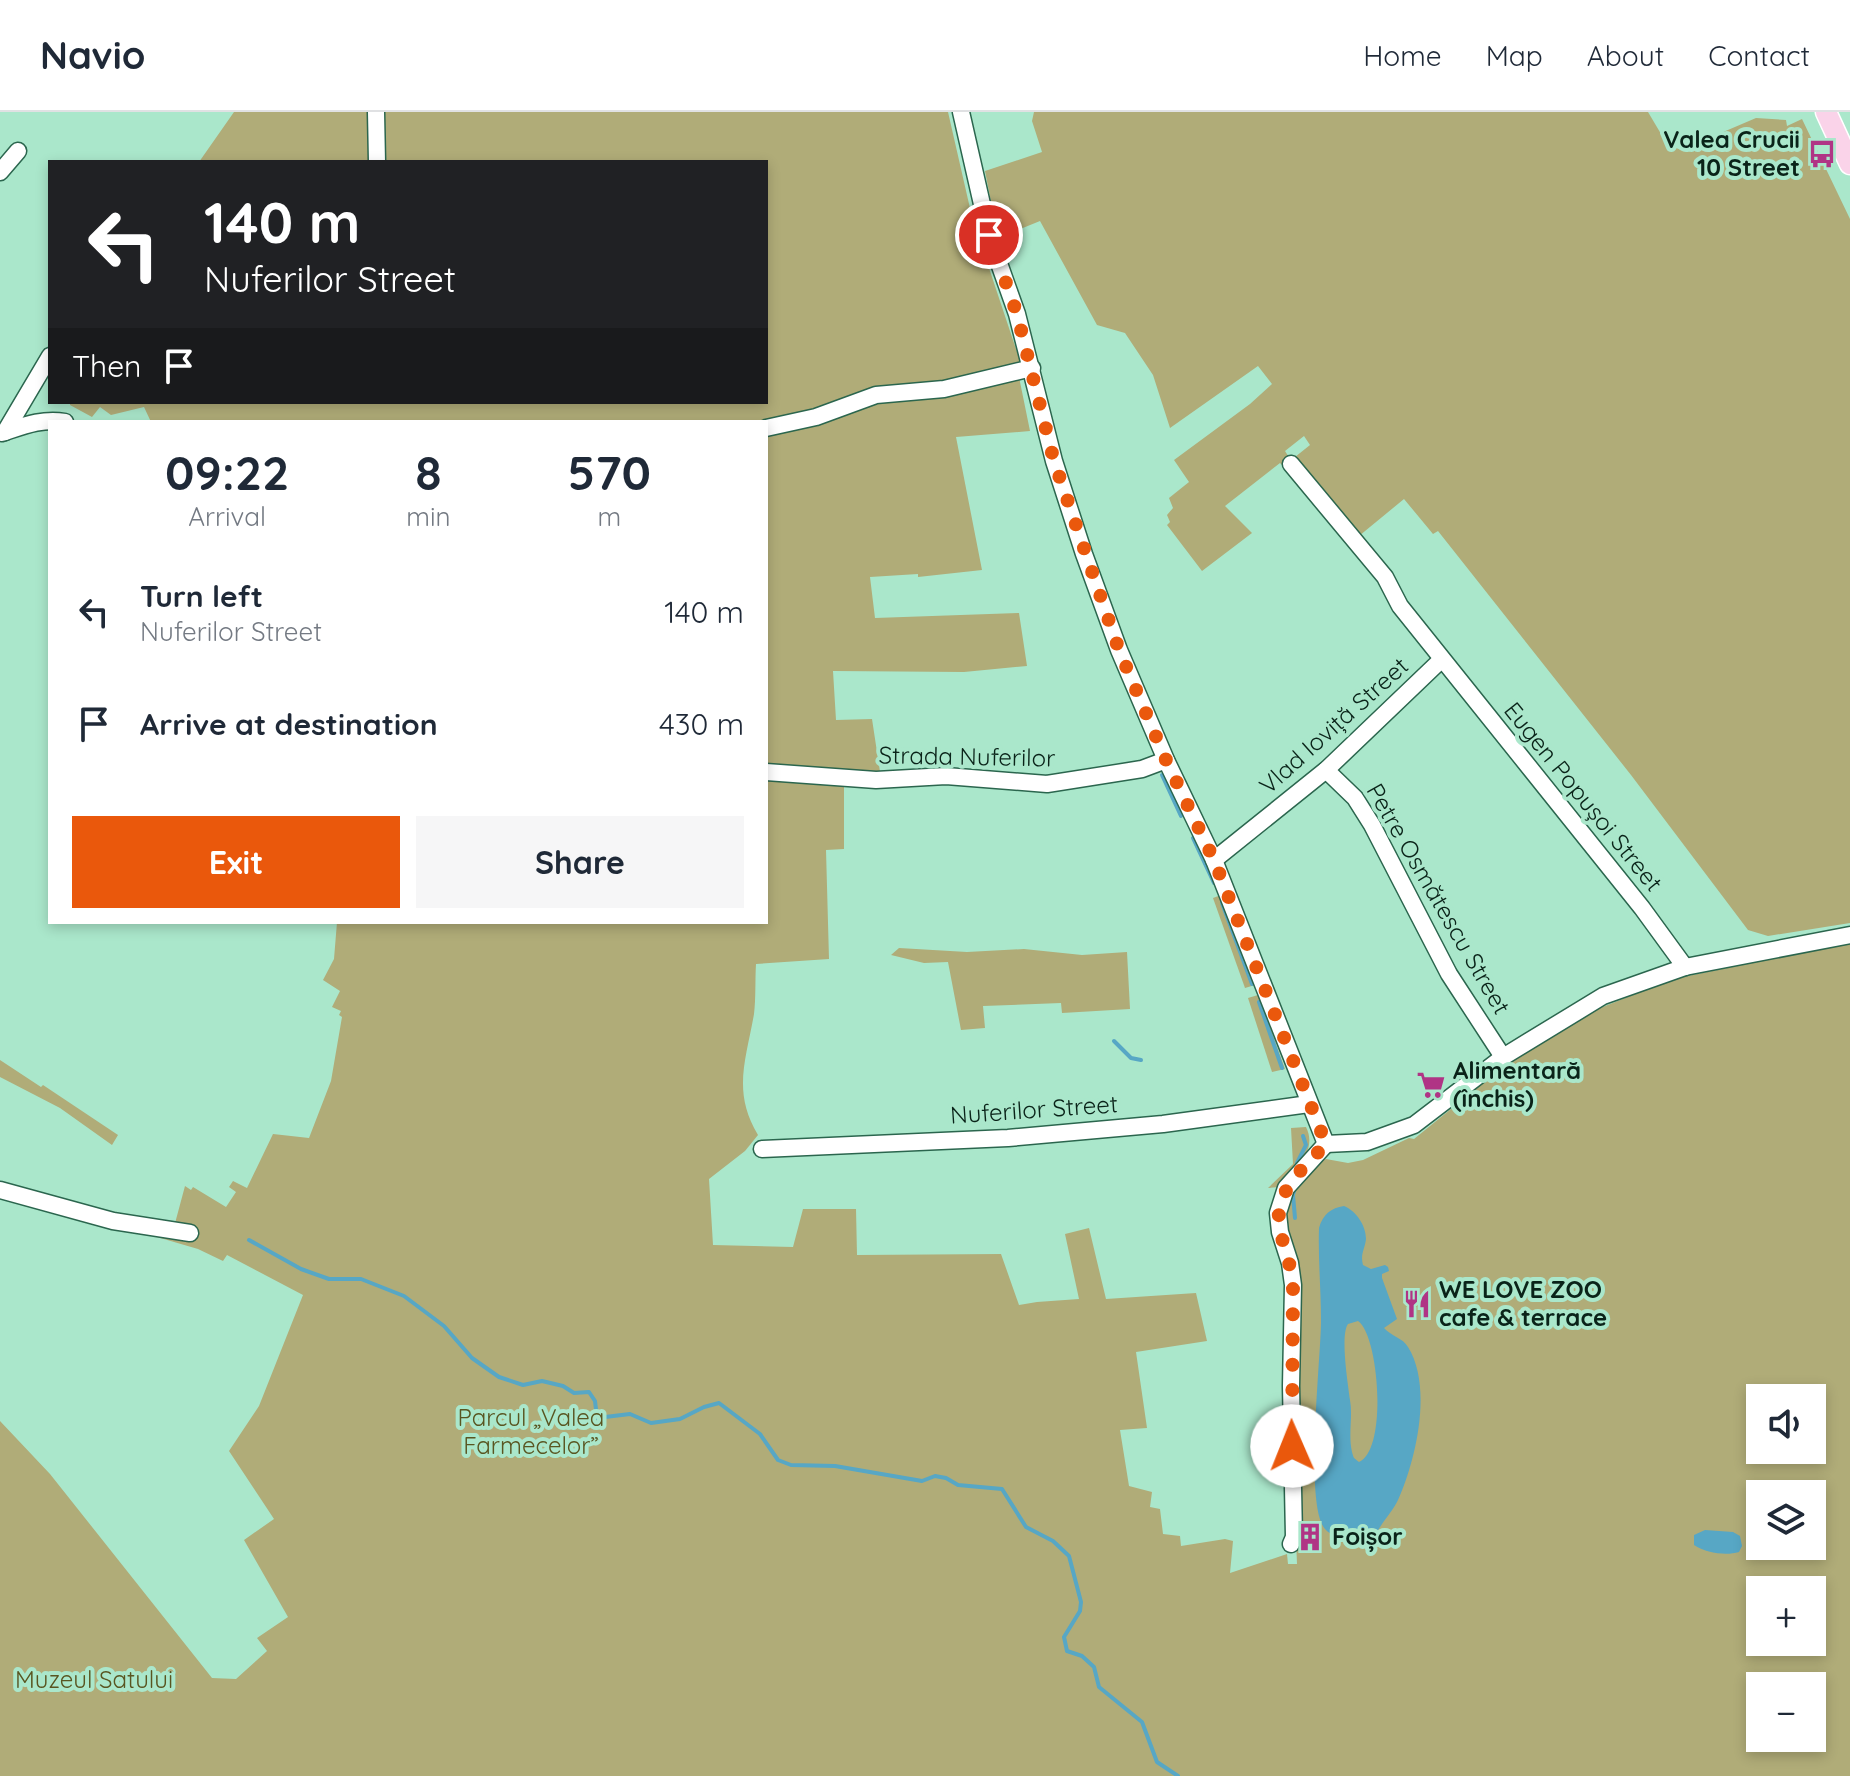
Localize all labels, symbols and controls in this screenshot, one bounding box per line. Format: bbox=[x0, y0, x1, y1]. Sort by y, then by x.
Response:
text: Navio bbox=[40, 31, 145, 79]
text: Home bbox=[1363, 38, 1442, 73]
text: Map bbox=[1486, 38, 1543, 73]
text: About bbox=[1587, 38, 1664, 73]
text: Contact bbox=[1708, 38, 1810, 73]
place label: Valea Crucii 10 Street bbox=[1663, 124, 1800, 182]
bus stop icon: Valea Crucii 10 Street bbox=[1807, 139, 1837, 169]
text: 140 m bbox=[204, 187, 360, 257]
icon: left bbox=[72, 192, 176, 296]
pin bbox=[955, 201, 1023, 269]
icon: arrive bbox=[967, 213, 1011, 257]
text: Nuferilor Street bbox=[204, 256, 456, 301]
icon: arrive bbox=[157, 344, 201, 388]
text: Then bbox=[72, 347, 141, 385]
text: 09:22 bbox=[165, 442, 289, 502]
text: 8 bbox=[415, 442, 442, 502]
text: 570 bbox=[568, 442, 651, 502]
text: Arrival bbox=[188, 500, 266, 533]
text: min bbox=[406, 500, 451, 533]
text: m bbox=[597, 500, 621, 533]
text: Turn left bbox=[140, 577, 263, 615]
icon: left bbox=[72, 590, 116, 634]
text: 140 m bbox=[664, 593, 744, 631]
text: Nuferilor Street bbox=[140, 615, 322, 648]
street label: Vlad Ioviță Street bbox=[1253, 650, 1414, 800]
street label: Eugen Popușoi Street bbox=[1498, 696, 1669, 897]
icon: arrive bbox=[72, 702, 116, 746]
text: Arrive at destination bbox=[140, 705, 438, 743]
text: 430 m bbox=[659, 705, 744, 743]
street label: Strada Nuferilor bbox=[878, 739, 1056, 773]
street label: Petre Osmătescu Street bbox=[1360, 778, 1517, 1019]
button: Exit bbox=[72, 816, 400, 908]
button: Share bbox=[416, 816, 744, 908]
place label: Alimentară (închis) bbox=[1453, 1055, 1581, 1113]
supermarket icon: Alimentară (închis) bbox=[1416, 1070, 1446, 1100]
street label: Nuferilor Street bbox=[949, 1088, 1119, 1130]
place label: WE LOVE ZOO cafe & terrace bbox=[1439, 1274, 1607, 1332]
restaurant icon: WE LOVE ZOO cafe & terrace bbox=[1402, 1289, 1432, 1319]
map controls bbox=[1746, 1384, 1826, 1752]
button: sound bbox=[1746, 1384, 1826, 1464]
park label: Parcul „Valea Farmecelor” bbox=[458, 1402, 604, 1460]
position arrow bbox=[1250, 1404, 1334, 1488]
button: layers bbox=[1746, 1480, 1826, 1560]
place label: Foișor bbox=[1332, 1521, 1403, 1552]
building icon: Foișor bbox=[1295, 1522, 1325, 1552]
button: + bbox=[1746, 1576, 1826, 1656]
park label: Muzeul Satului bbox=[15, 1664, 173, 1694]
button: − bbox=[1746, 1672, 1826, 1752]

